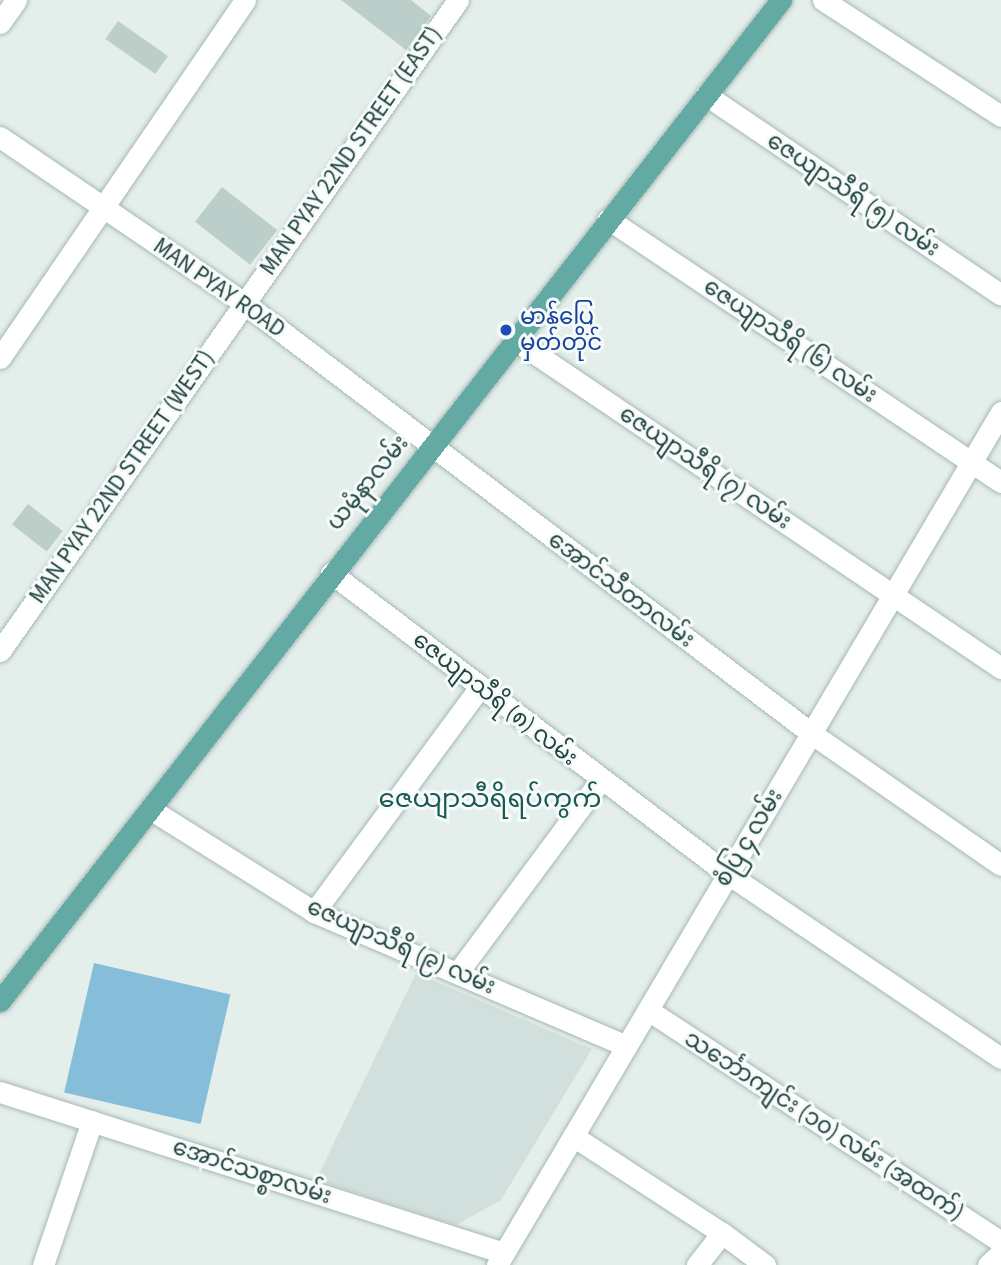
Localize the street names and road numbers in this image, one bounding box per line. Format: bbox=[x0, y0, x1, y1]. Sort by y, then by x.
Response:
street label: MAN PYAY 22ND STREET (EAST) bbox=[254, 21, 448, 281]
street label: ဇေယျာသီရိ (၅) လမ်း bbox=[762, 127, 944, 263]
street label: MAN PYAY ROAD bbox=[148, 232, 290, 344]
street label: ဇေယျာသီရိ (၆) လမ်း bbox=[698, 273, 882, 409]
street label: MAN PYAY 22ND STREET (WEST) bbox=[24, 345, 220, 609]
street label: ဇေယျာသီရိ (၇) လမ်း bbox=[614, 400, 796, 536]
street label: ယမုံနာလမ်း bbox=[321, 430, 415, 536]
street label: အောင်သီတာလမ်း bbox=[542, 526, 700, 654]
street label: ဇေယျာသီရိ (၈) လမ်း bbox=[407, 626, 583, 772]
street label: စံပြ ၄ လမ်း bbox=[709, 784, 789, 892]
street label: ဇေယျာသီရိ (၉) လမ်း bbox=[303, 893, 499, 1001]
street label: သင်္ဘောကျင်း (၁၀) လမ်း (အထက်) bbox=[679, 1025, 969, 1227]
street label: အောင်သစ္စာလမ်း bbox=[169, 1133, 335, 1211]

